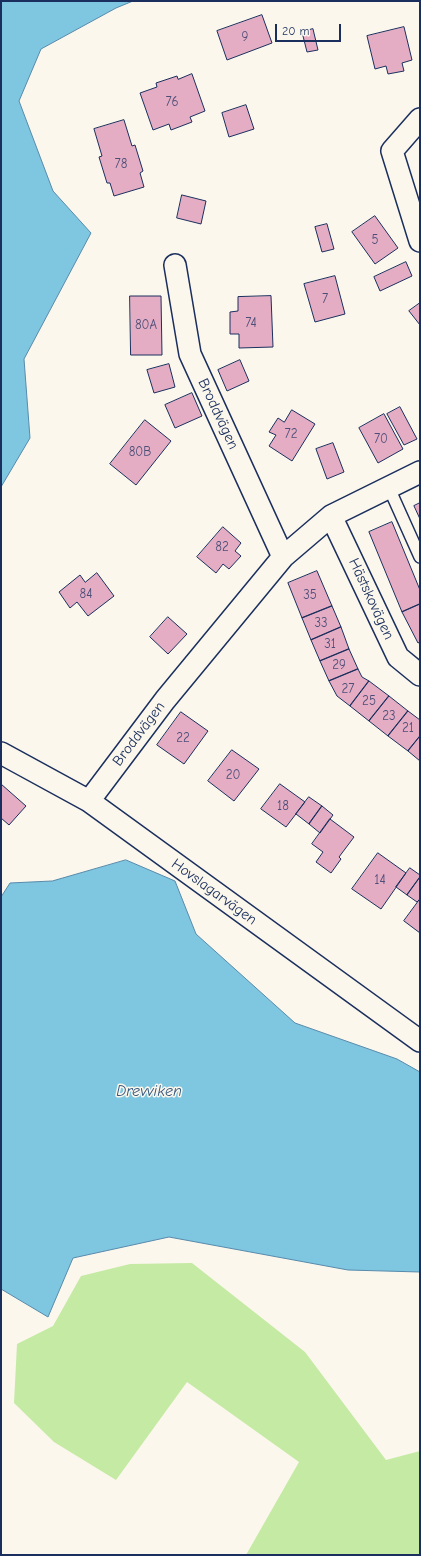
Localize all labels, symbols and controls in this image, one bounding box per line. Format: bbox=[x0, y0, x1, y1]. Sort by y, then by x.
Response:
scale bar bbox=[277, 16, 343, 42]
text: 20 m bbox=[282, 24, 310, 38]
house number: 9 bbox=[242, 29, 248, 45]
house number: 76 bbox=[165, 94, 179, 110]
house number: 78 bbox=[115, 156, 127, 172]
house number: 5 bbox=[371, 232, 379, 248]
house number: 7 bbox=[322, 291, 328, 307]
house number: 74 bbox=[245, 315, 257, 331]
house number: 80A bbox=[135, 317, 157, 333]
street label: Broddvägen bbox=[194, 376, 242, 452]
house number: 72 bbox=[285, 426, 297, 442]
house number: 70 bbox=[374, 431, 388, 447]
house number: 80B bbox=[129, 444, 151, 460]
house number: 82 bbox=[215, 539, 229, 555]
street label: Hästskovägen bbox=[344, 556, 398, 642]
house number: 84 bbox=[80, 586, 92, 602]
house number: 35 bbox=[303, 587, 317, 603]
house number: 33 bbox=[314, 615, 328, 631]
house number: 31 bbox=[324, 636, 336, 652]
house number: 29 bbox=[332, 657, 346, 673]
house number: 27 bbox=[342, 681, 354, 697]
house number: 25 bbox=[362, 693, 376, 709]
street label: Broddvägen bbox=[109, 698, 169, 770]
house number: 23 bbox=[382, 708, 396, 724]
house number: 21 bbox=[402, 720, 414, 736]
house number: 22 bbox=[176, 730, 190, 746]
house number: 20 bbox=[226, 767, 240, 783]
house number: 18 bbox=[277, 798, 289, 814]
street label: Hovslagarvägen bbox=[168, 855, 260, 929]
house number: 14 bbox=[374, 872, 386, 888]
water label: Drevviken bbox=[116, 1081, 182, 1101]

